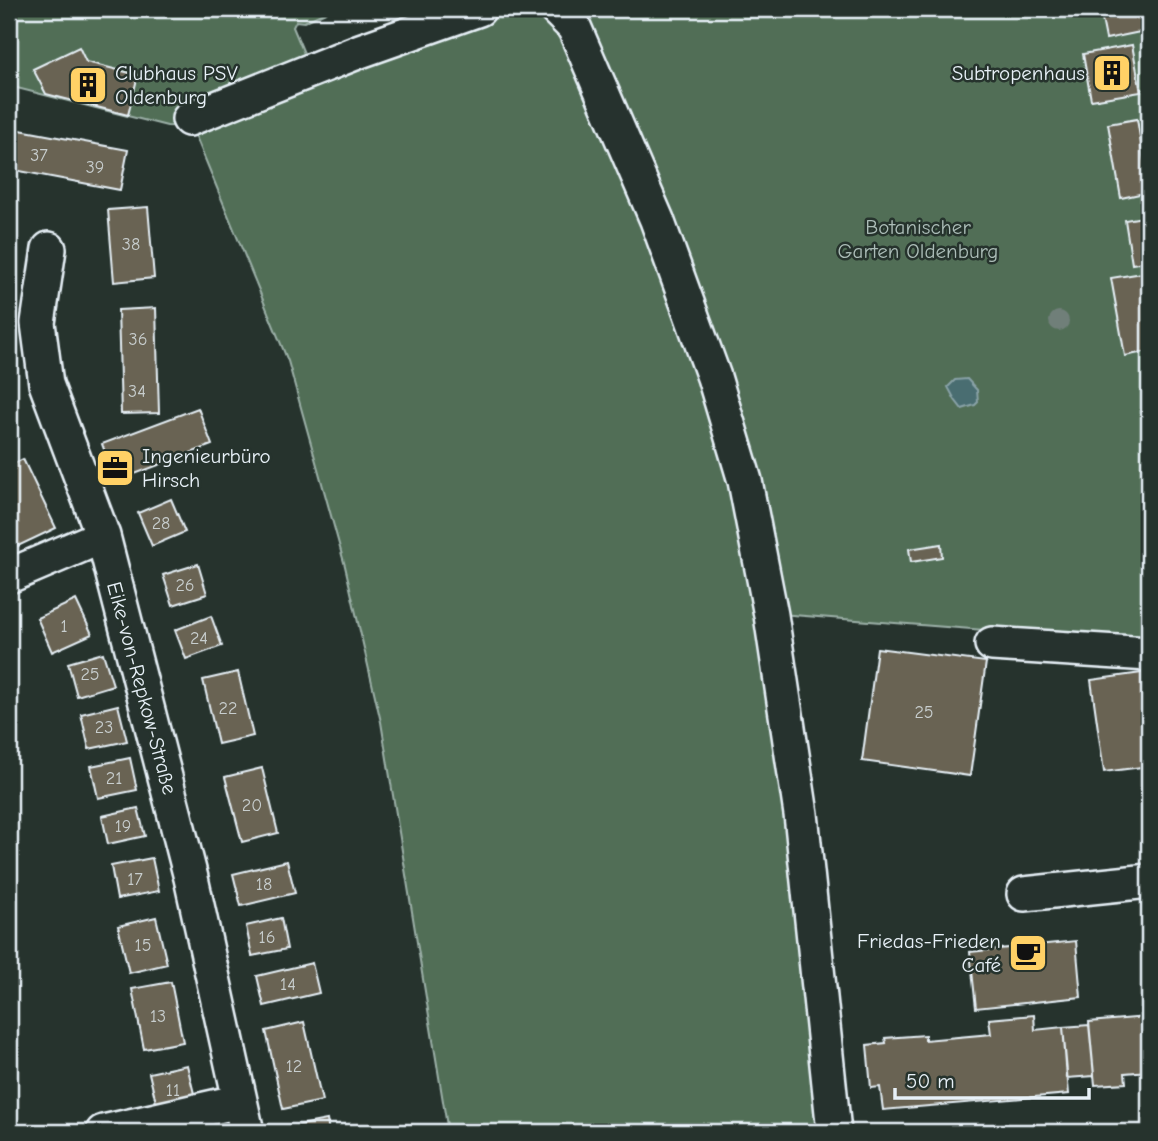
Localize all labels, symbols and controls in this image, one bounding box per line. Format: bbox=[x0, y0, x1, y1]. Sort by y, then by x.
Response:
building icon: Subtropenhaus bbox=[1091, 52, 1133, 94]
place label: Clubhaus PSV Oldenburg bbox=[115, 61, 238, 109]
place label: Subtropenhaus bbox=[952, 61, 1085, 85]
building icon: Clubhaus PSV Oldenburg bbox=[67, 64, 109, 106]
house number: 37 bbox=[30, 145, 48, 166]
house number: 39 bbox=[86, 157, 104, 178]
park label: Botanischer Garten Oldenburg bbox=[838, 215, 998, 263]
house number: 38 bbox=[122, 234, 140, 255]
house number: 36 bbox=[129, 329, 147, 350]
house number: 34 bbox=[128, 381, 146, 402]
place label: Ingenieurbüro Hirsch bbox=[142, 444, 271, 492]
office icon: Ingenieurbüro Hirsch bbox=[94, 447, 136, 489]
house number: 28 bbox=[152, 513, 170, 534]
house number: 26 bbox=[175, 575, 195, 596]
street label: Eike-von-Repkow-Straße bbox=[102, 579, 182, 797]
house number: 1 bbox=[60, 616, 68, 637]
house number: 24 bbox=[190, 628, 208, 649]
house number: 25 bbox=[80, 664, 100, 685]
house number: 22 bbox=[219, 698, 237, 719]
house number: 25 bbox=[914, 702, 934, 723]
house number: 23 bbox=[95, 717, 113, 738]
house number: 21 bbox=[106, 768, 122, 789]
house number: 20 bbox=[242, 795, 262, 816]
house number: 19 bbox=[115, 816, 131, 837]
house number: 17 bbox=[127, 869, 143, 890]
house number: 18 bbox=[256, 874, 272, 895]
house number: 16 bbox=[259, 927, 275, 948]
place label: Friedas-Frieden Café bbox=[857, 929, 1001, 977]
cafe icon: Friedas-Frieden Café bbox=[1007, 932, 1049, 974]
house number: 15 bbox=[135, 935, 151, 956]
house number: 14 bbox=[280, 974, 296, 995]
house number: 13 bbox=[150, 1006, 166, 1027]
house number: 12 bbox=[286, 1056, 302, 1077]
scale bar bbox=[895, 1057, 1090, 1101]
text: 50 m bbox=[906, 1069, 955, 1093]
house number: 11 bbox=[166, 1080, 180, 1101]

